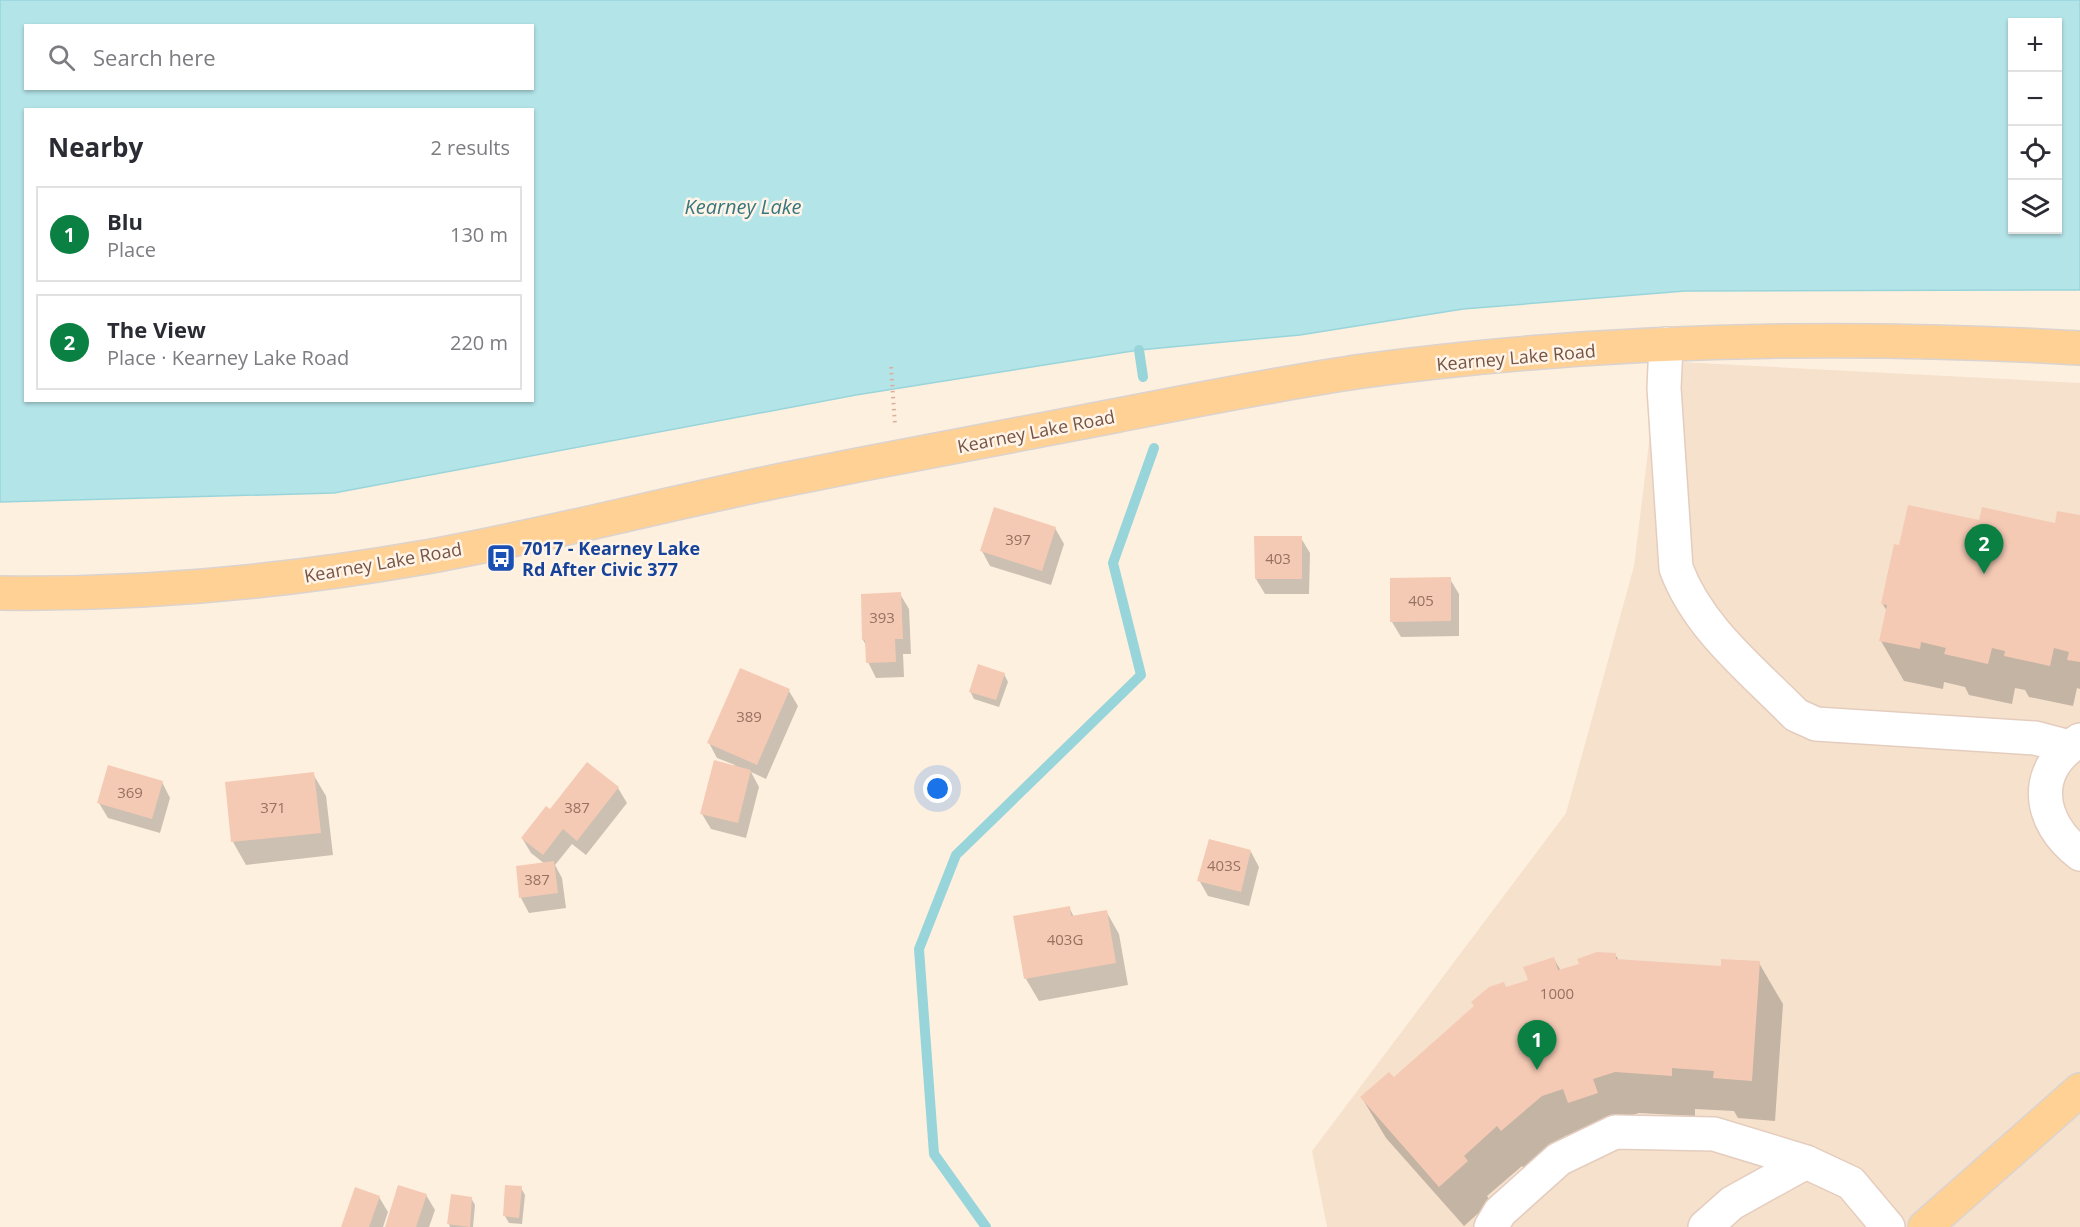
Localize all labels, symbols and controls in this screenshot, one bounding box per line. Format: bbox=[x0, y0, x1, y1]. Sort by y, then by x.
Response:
map controls bbox=[2008, 18, 2062, 234]
button: + bbox=[2008, 18, 2062, 72]
search box bbox=[24, 24, 534, 90]
icon: search bbox=[45, 41, 78, 74]
text: Search here bbox=[93, 42, 216, 72]
button: − bbox=[2008, 72, 2062, 126]
button: locate bbox=[2008, 126, 2062, 180]
text: Nearby bbox=[48, 129, 143, 165]
text: 2 results bbox=[430, 134, 510, 161]
button: layers bbox=[2008, 180, 2062, 234]
water label: Kearney Lake bbox=[685, 193, 801, 220]
text: Blu bbox=[107, 206, 143, 236]
text: 1 bbox=[64, 221, 75, 248]
text: 130 m bbox=[450, 221, 508, 248]
text: Place bbox=[107, 236, 156, 263]
text: The View bbox=[107, 314, 206, 344]
text: 2 bbox=[64, 329, 75, 356]
text: 220 m bbox=[450, 329, 508, 356]
street label: Kearney Lake Road bbox=[1435, 338, 1597, 376]
text: Place · Kearney Lake Road bbox=[107, 344, 349, 371]
street label: Kearney Lake Road bbox=[955, 404, 1117, 458]
pin: 2 bbox=[1964, 524, 2004, 574]
house number: 397 bbox=[1005, 529, 1031, 549]
street label: Kearney Lake Road bbox=[302, 536, 464, 588]
place label: 7017 - Kearney Lake Rd After Civic 377 bbox=[522, 536, 700, 581]
bus stop icon: 7017 - Kearney Lake Rd After Civic 377 bbox=[485, 542, 517, 574]
house number: 403 bbox=[1265, 548, 1291, 568]
house number: 405 bbox=[1408, 590, 1434, 610]
house number: 393 bbox=[869, 607, 895, 627]
house number: 389 bbox=[736, 706, 762, 726]
your location bbox=[923, 774, 952, 803]
house number: 369 bbox=[117, 782, 143, 802]
house number: 371 bbox=[260, 797, 286, 817]
house number: 387 bbox=[564, 797, 590, 817]
house number: 403S bbox=[1207, 855, 1241, 875]
house number: 387 bbox=[524, 869, 550, 889]
house number: 403G bbox=[1047, 929, 1083, 949]
house number: 1000 bbox=[1540, 983, 1574, 1003]
pin: 1 bbox=[1518, 1020, 1556, 1070]

